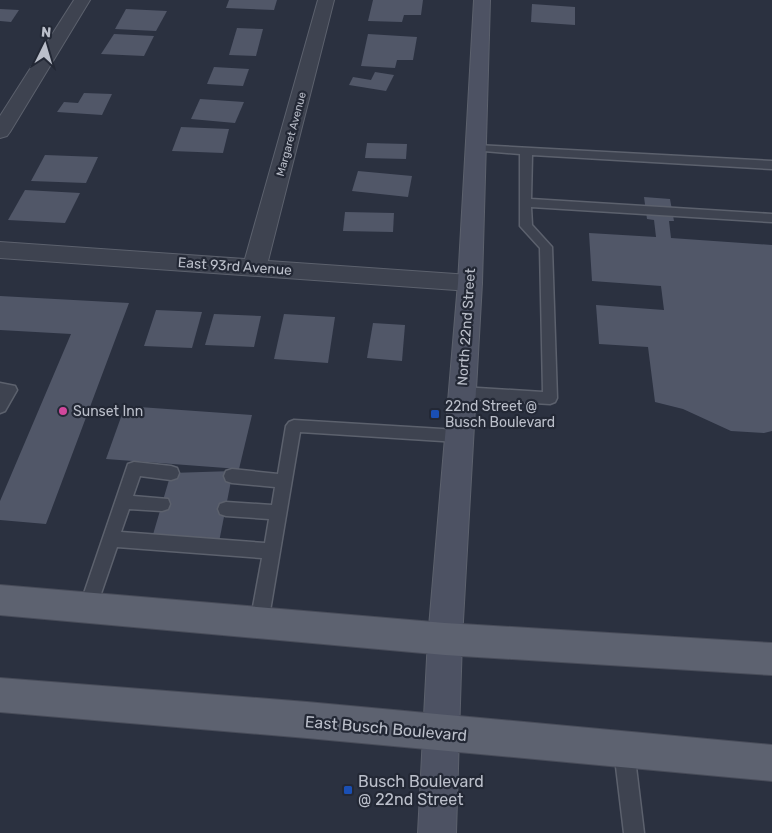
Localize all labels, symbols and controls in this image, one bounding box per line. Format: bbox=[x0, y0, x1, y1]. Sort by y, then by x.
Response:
north arrow bbox=[20, 20, 70, 70]
text: N bbox=[40, 24, 52, 41]
street label: Margaret Avenue bbox=[274, 90, 309, 178]
street label: East 93rd Avenue bbox=[177, 254, 293, 279]
street label: North 22nd Street bbox=[454, 267, 479, 386]
place label: 22nd Street @ Busch Boulevard bbox=[445, 398, 555, 431]
place label: Sunset Inn bbox=[73, 403, 143, 420]
marker: Sunset Inn bbox=[57, 405, 69, 417]
marker: 22nd Street @ Busch Boulevard bbox=[429, 408, 441, 420]
street label: East Busch Boulevard bbox=[304, 712, 468, 745]
place label: Busch Boulevard @ 22nd Street bbox=[358, 772, 484, 809]
marker: Busch Boulevard @ 22nd Street bbox=[342, 784, 354, 796]

